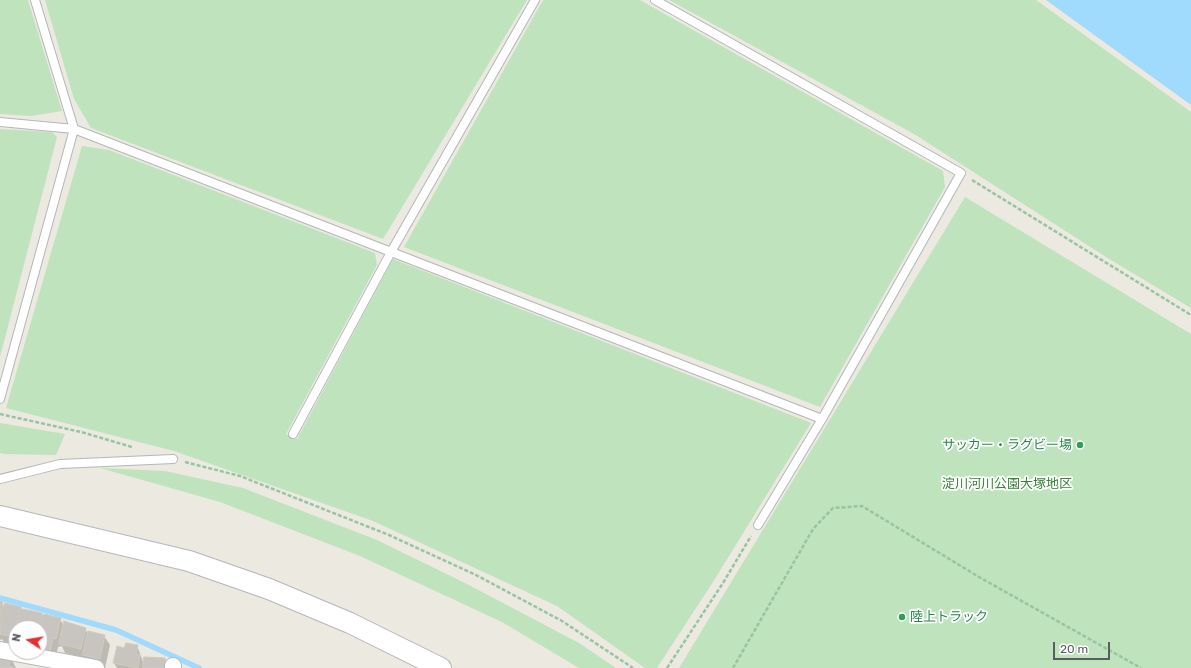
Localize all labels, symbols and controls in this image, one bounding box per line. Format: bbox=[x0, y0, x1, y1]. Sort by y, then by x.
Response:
place label: サッカー・ラグビー場 bbox=[942, 437, 1072, 453]
marker: サッカー・ラグビー場 bbox=[1075, 440, 1085, 450]
park label: 淀川河川公園大塚地区 bbox=[942, 476, 1072, 492]
place label: 陸上トラック bbox=[910, 609, 988, 625]
marker: 陸上トラック bbox=[897, 612, 907, 622]
north arrow bbox=[8, 620, 48, 660]
text: N bbox=[10, 632, 24, 643]
scale bar bbox=[1055, 634, 1112, 660]
text: 20 m bbox=[1060, 642, 1088, 656]

